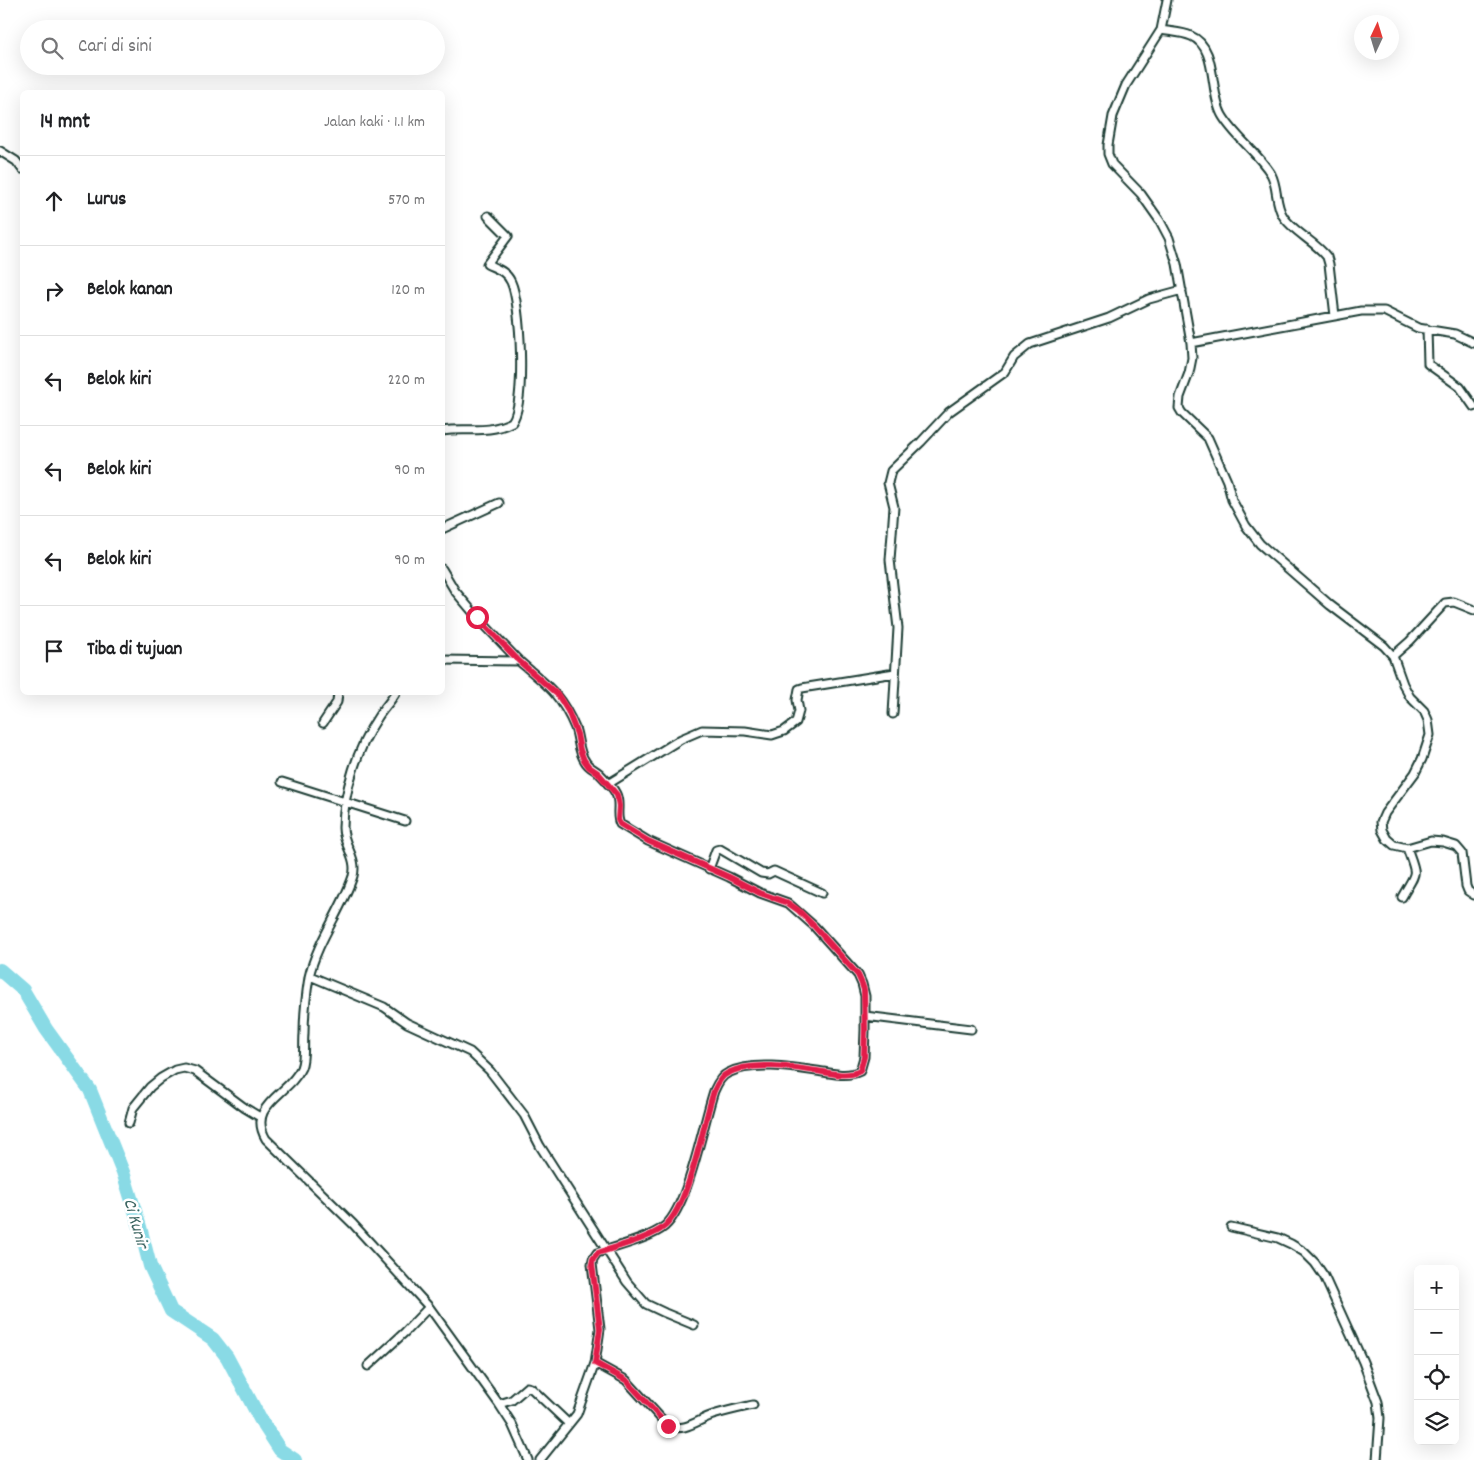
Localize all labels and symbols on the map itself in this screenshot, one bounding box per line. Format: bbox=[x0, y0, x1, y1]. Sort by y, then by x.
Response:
north arrow bbox=[1354, 15, 1399, 60]
route start bbox=[466, 606, 489, 629]
water label: Ci Kunir bbox=[116, 1196, 154, 1254]
route end bbox=[657, 1415, 680, 1438]

